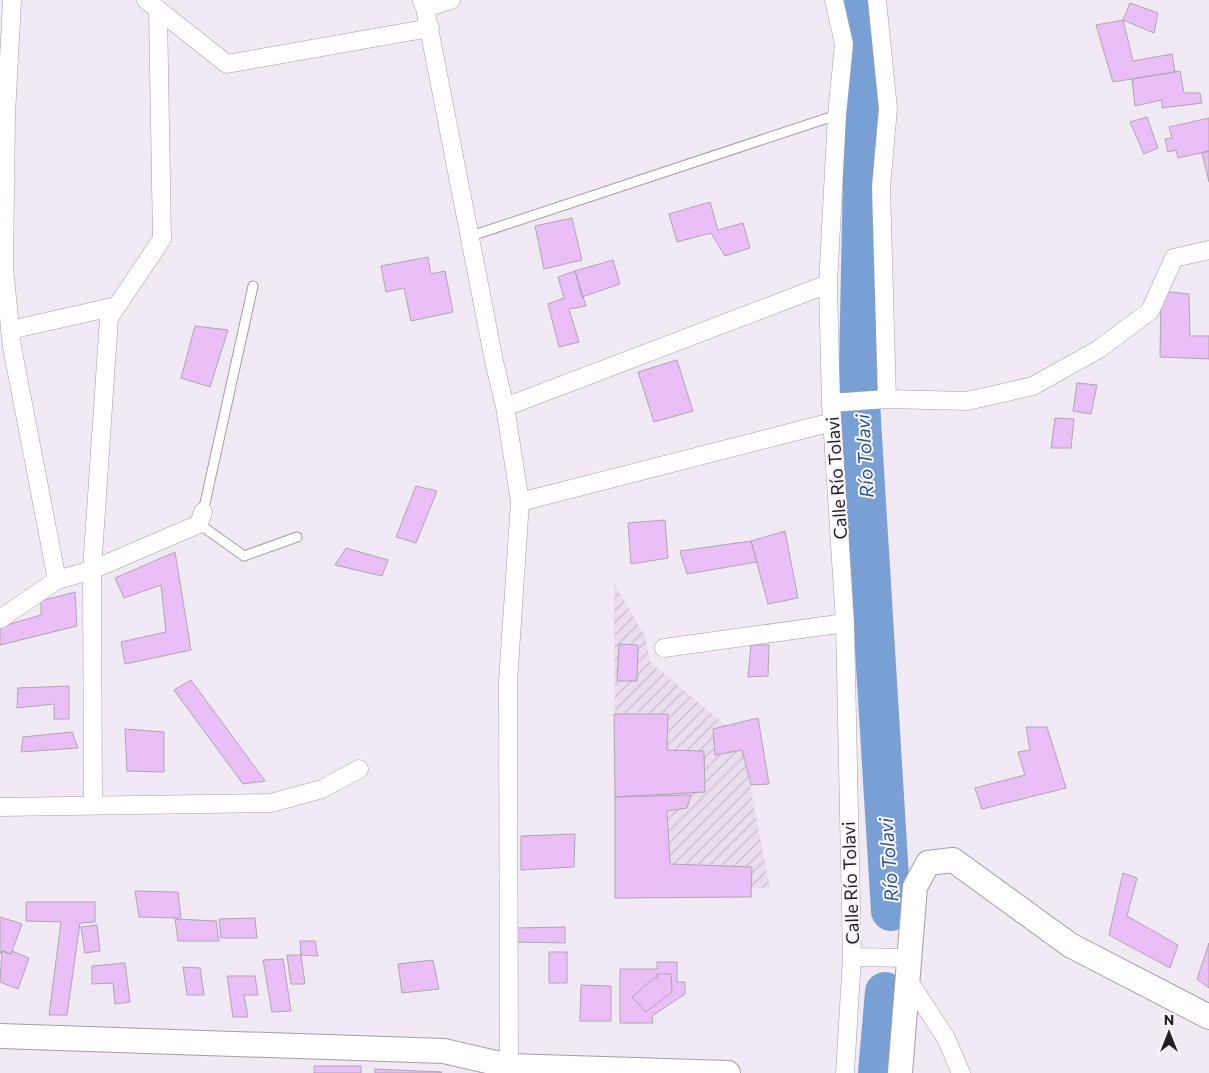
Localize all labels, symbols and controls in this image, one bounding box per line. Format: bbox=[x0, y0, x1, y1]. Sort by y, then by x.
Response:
water label: Río Tolavi bbox=[850, 413, 878, 498]
street label: Calle Río Tolavi bbox=[821, 416, 851, 540]
water label: Río Tolavi bbox=[874, 816, 902, 903]
street label: Calle Río Tolavi bbox=[837, 821, 863, 945]
north arrow bbox=[1144, 1008, 1194, 1058]
text: N bbox=[1164, 1011, 1174, 1028]

